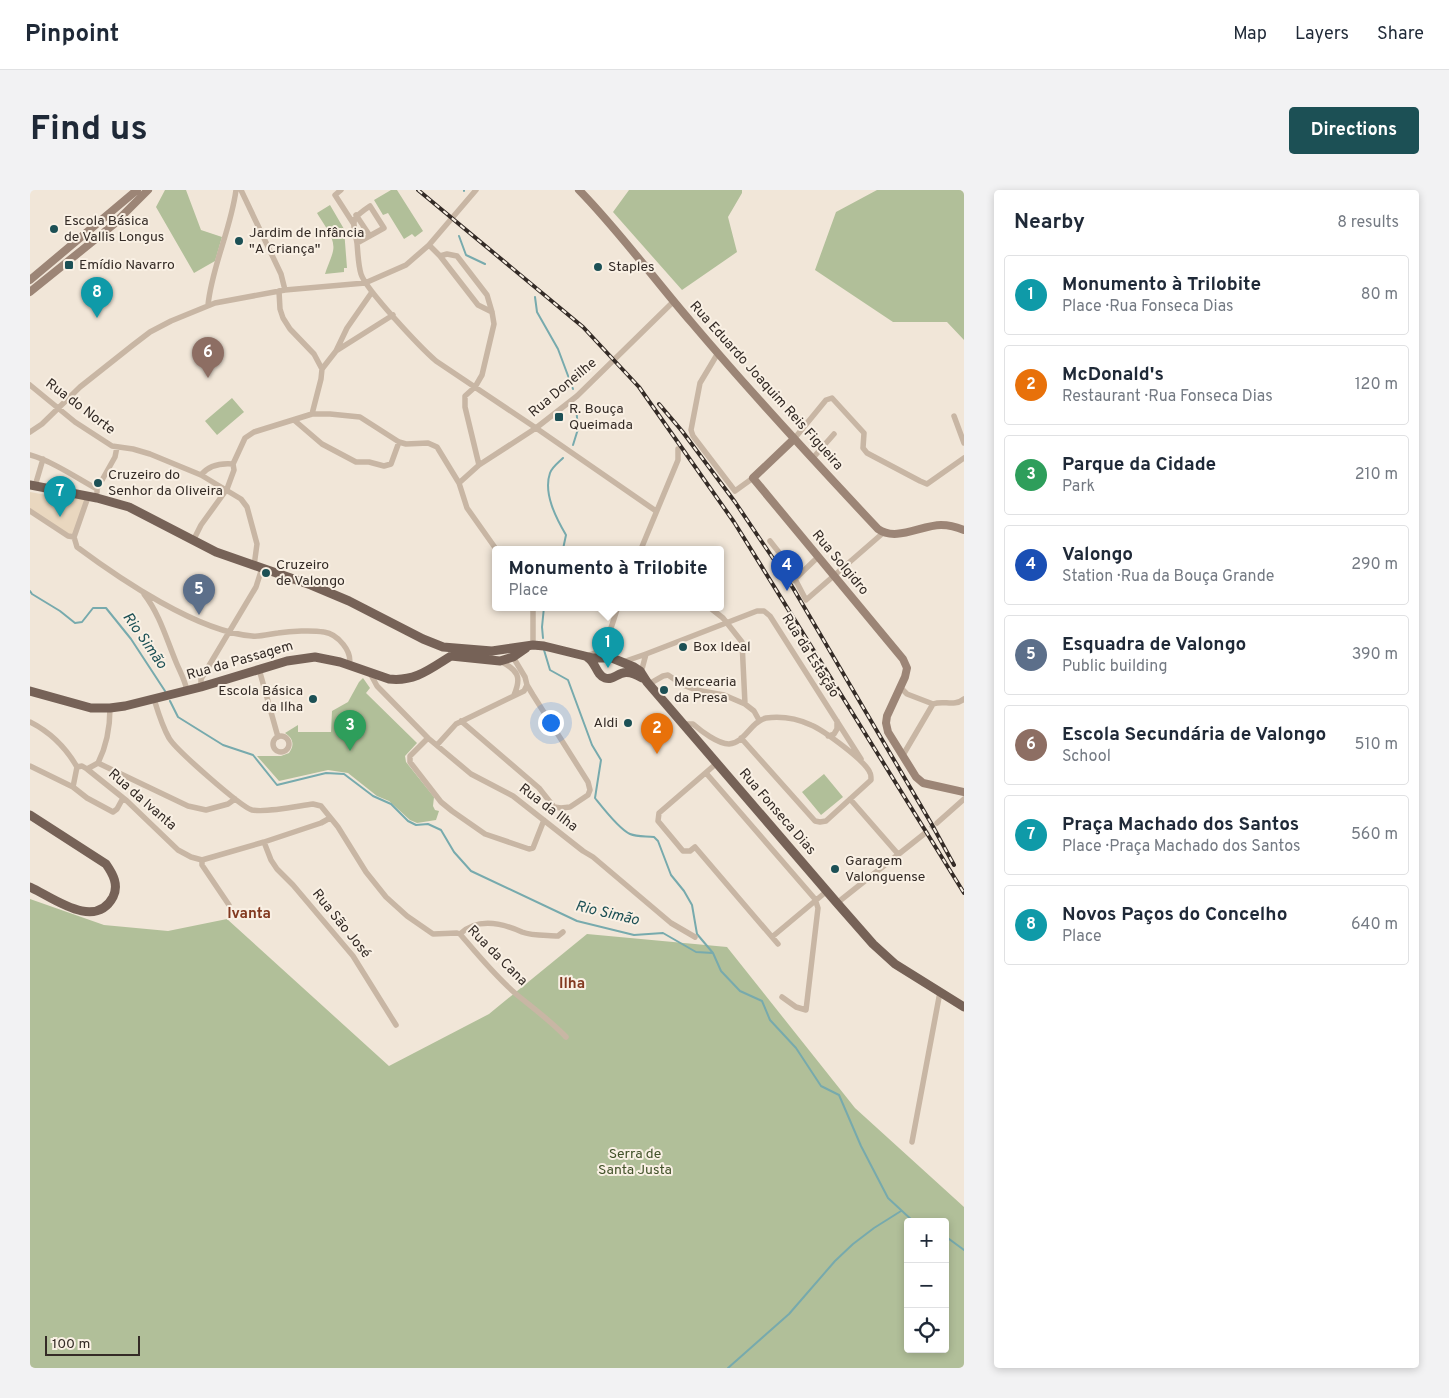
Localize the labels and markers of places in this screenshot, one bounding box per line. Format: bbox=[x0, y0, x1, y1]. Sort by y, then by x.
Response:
place label: Escola Básica de Vallis Longus bbox=[64, 213, 164, 246]
marker: Escola Básica de Vallis Longus bbox=[48, 223, 60, 235]
place label: Jardim de Infância "A Criança" bbox=[249, 225, 364, 258]
marker: Jardim de Infância "A Criança" bbox=[233, 235, 245, 247]
place label: Emídio Navarro bbox=[79, 257, 175, 274]
marker: Emídio Navarro bbox=[63, 259, 75, 271]
place label: Staples bbox=[608, 259, 654, 276]
marker: Staples bbox=[592, 261, 604, 273]
pin: 8 bbox=[81, 277, 113, 318]
pin: 6 bbox=[192, 337, 224, 378]
place label: R. Bouça Queimada bbox=[569, 401, 633, 434]
marker: R. Bouça Queimada bbox=[553, 411, 565, 423]
place label: Cruzeiro do Senhor da Oliveira bbox=[108, 467, 223, 500]
pin: 7 bbox=[44, 476, 76, 517]
marker: Cruzeiro do Senhor da Oliveira bbox=[92, 477, 104, 489]
pin: 4 bbox=[771, 550, 803, 591]
place label: Cruzeiro de Valongo bbox=[276, 557, 345, 590]
marker: Cruzeiro de Valongo bbox=[260, 567, 272, 579]
pin: 5 bbox=[183, 574, 215, 615]
pin: 1 bbox=[592, 627, 624, 668]
place label: Box Ideal bbox=[693, 639, 751, 656]
marker: Box Ideal bbox=[677, 641, 689, 653]
place label: Mercearia da Presa bbox=[674, 674, 736, 707]
place label: Escola Básica da Ilha bbox=[218, 683, 303, 716]
marker: Mercearia da Presa bbox=[658, 684, 670, 696]
marker: Escola Básica da Ilha bbox=[307, 693, 319, 705]
pin: 3 bbox=[334, 710, 366, 751]
pin: 2 bbox=[641, 713, 673, 754]
place label: Aldi bbox=[593, 715, 618, 732]
marker: Aldi bbox=[622, 717, 634, 729]
place label: Garagem Valonguense bbox=[845, 853, 925, 886]
marker: Garagem Valonguense bbox=[829, 863, 841, 875]

